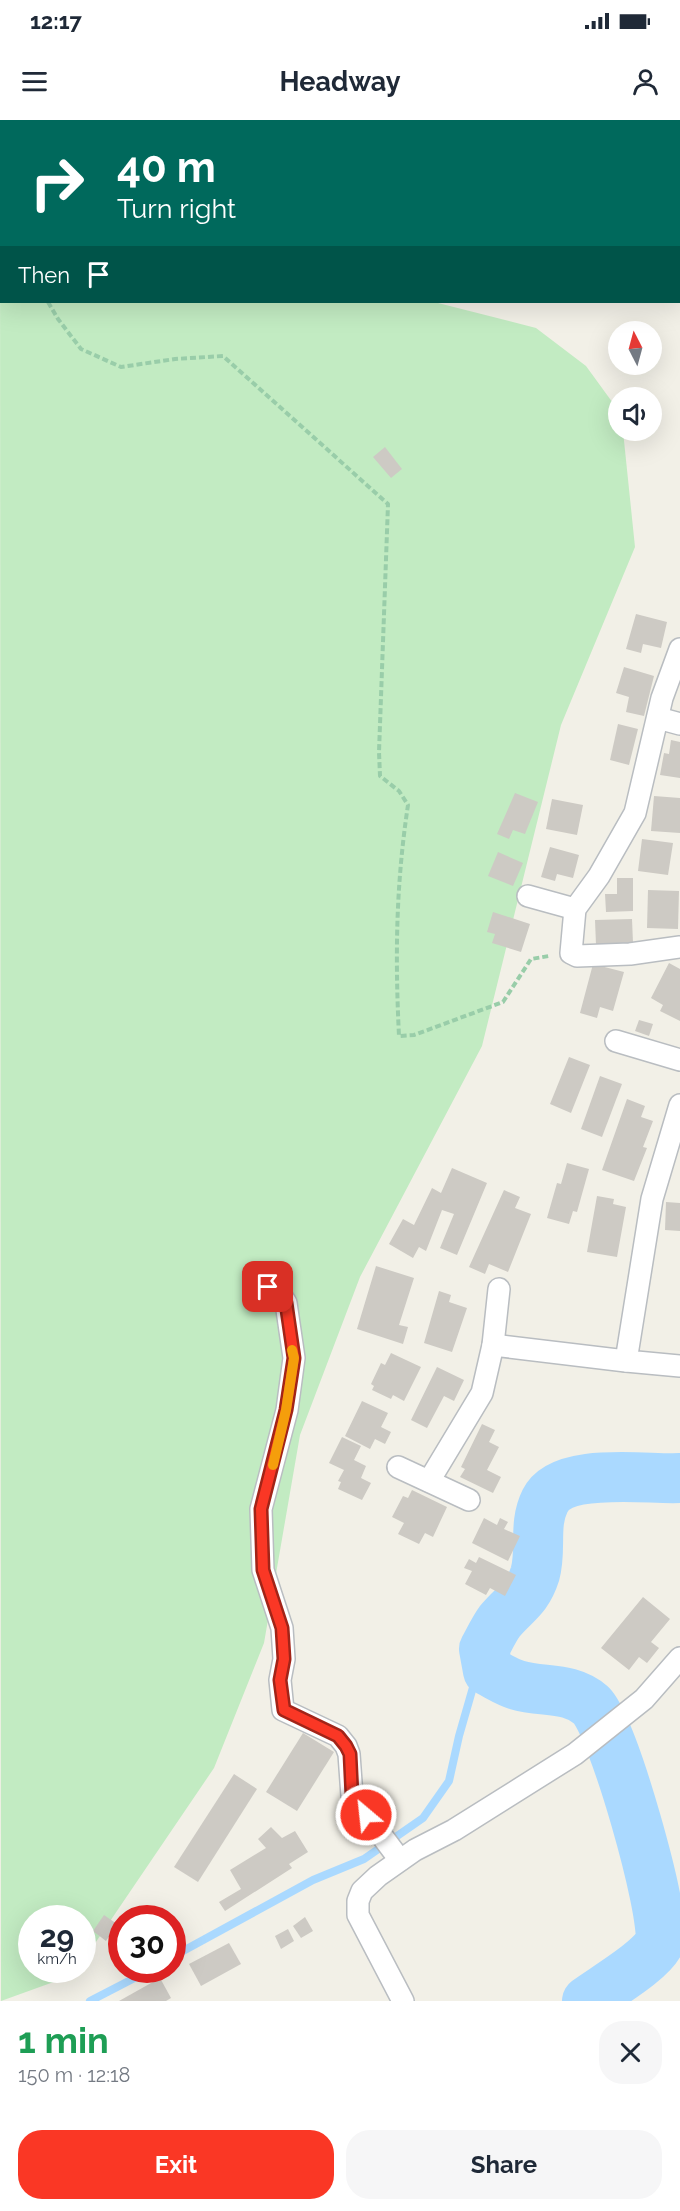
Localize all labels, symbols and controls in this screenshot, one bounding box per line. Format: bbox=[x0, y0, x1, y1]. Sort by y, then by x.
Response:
text: 12:17 bbox=[30, 8, 82, 34]
icon: menu bbox=[18, 65, 51, 98]
icon: person bbox=[629, 65, 662, 98]
text: Headway bbox=[280, 66, 401, 97]
text: 40 m bbox=[117, 143, 216, 192]
icon: right bbox=[18, 144, 96, 222]
text: Turn right bbox=[117, 193, 236, 224]
icon: arrive bbox=[82, 258, 115, 291]
text: Then bbox=[18, 262, 70, 288]
north arrow bbox=[608, 321, 662, 375]
map controls bbox=[608, 321, 662, 441]
button: sound bbox=[608, 387, 662, 441]
pin bbox=[242, 1261, 293, 1312]
icon: arrive bbox=[251, 1270, 284, 1303]
position arrow bbox=[334, 1783, 398, 1847]
speed limit sign: 30 bbox=[108, 1905, 186, 1983]
text: 29 bbox=[40, 1919, 74, 1954]
text: km/h bbox=[37, 1950, 77, 1968]
text: 1 min bbox=[18, 2019, 109, 2061]
button: close bbox=[599, 2021, 662, 2084]
text: 150 m · 12:18 bbox=[18, 2063, 130, 2087]
button: Exit bbox=[18, 2130, 334, 2199]
button: Share bbox=[346, 2130, 662, 2199]

